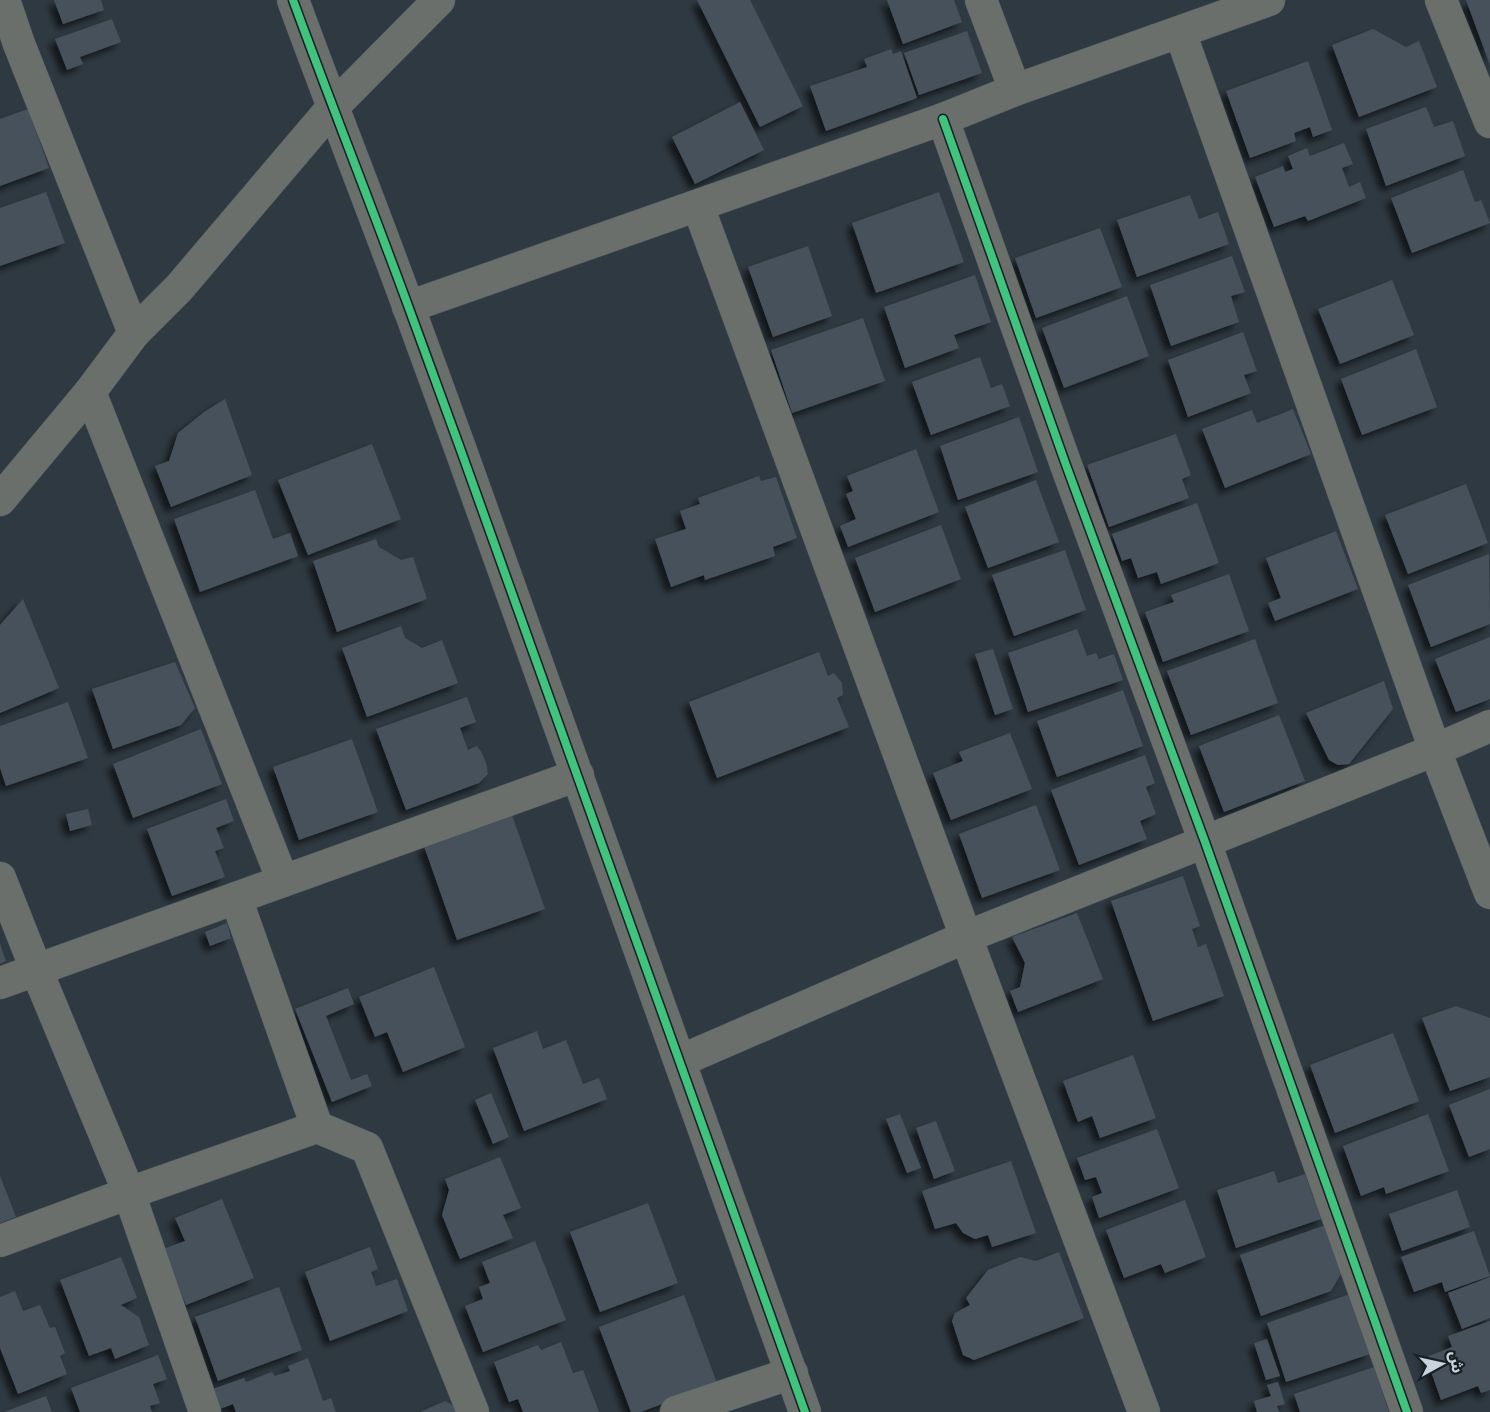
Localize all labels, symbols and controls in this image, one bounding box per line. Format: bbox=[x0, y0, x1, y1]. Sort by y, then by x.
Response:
north arrow bbox=[1412, 1334, 1472, 1394]
text: ش bbox=[1445, 1350, 1467, 1374]

